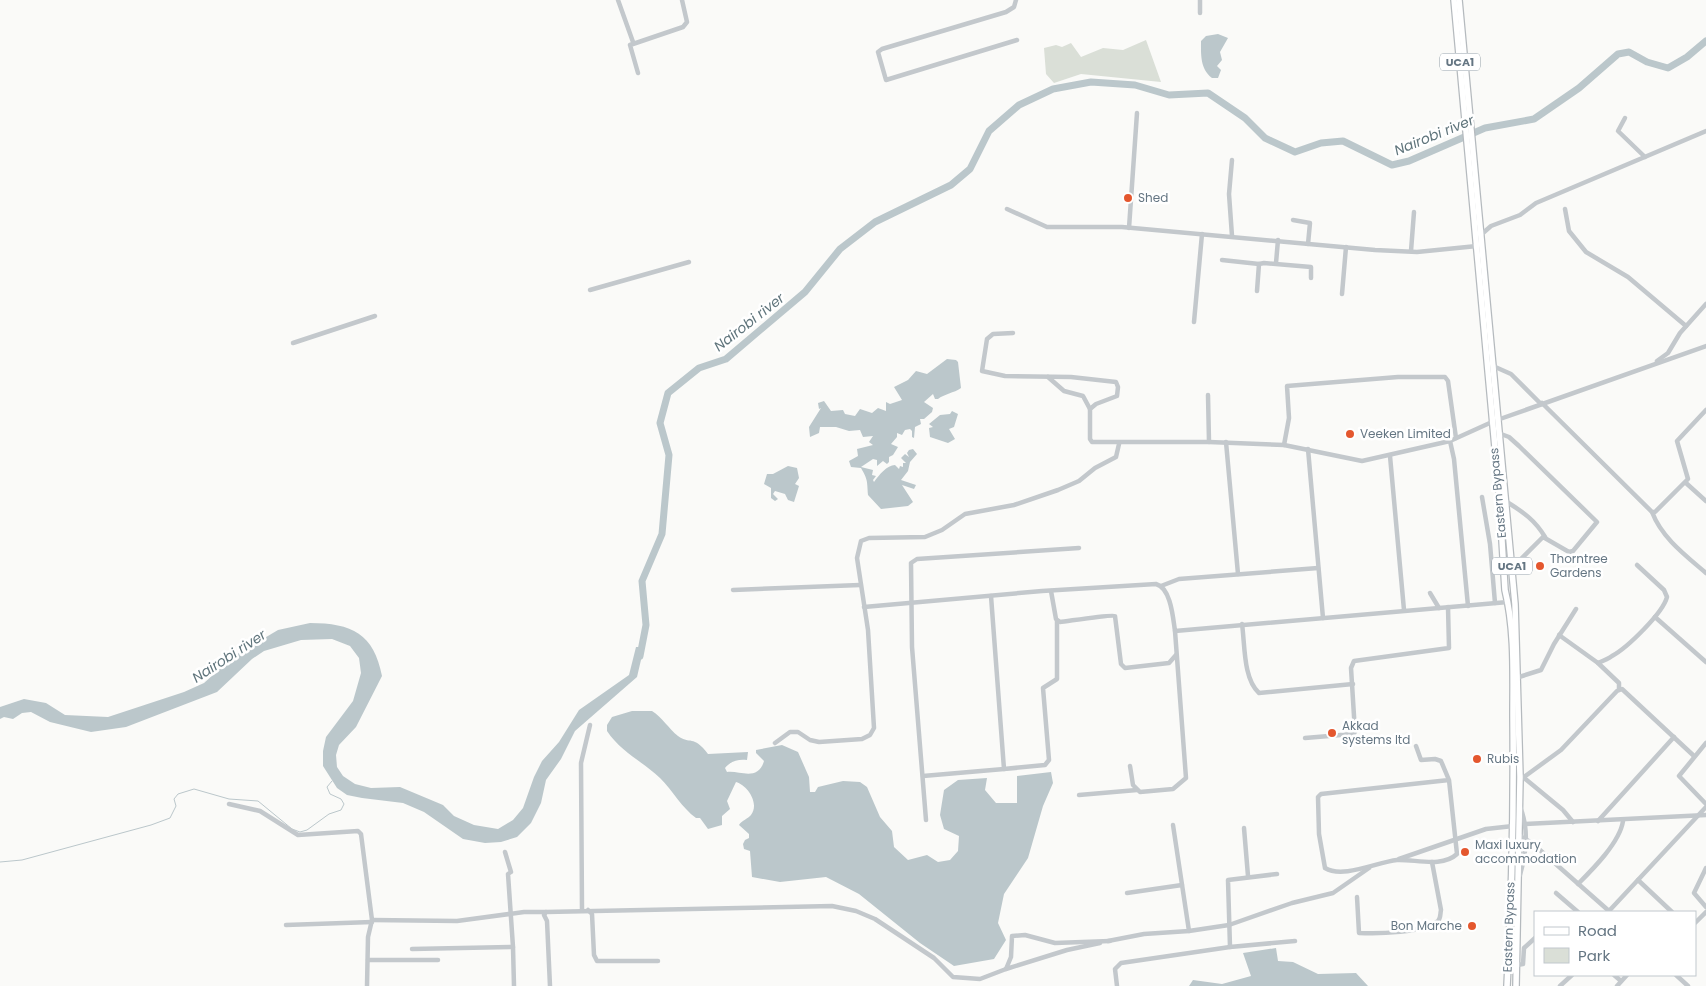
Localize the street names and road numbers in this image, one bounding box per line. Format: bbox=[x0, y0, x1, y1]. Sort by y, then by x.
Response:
road number: UCA1 bbox=[1440, 54, 1480, 70]
street label: Eastern Bypass bbox=[1485, 447, 1510, 539]
road number: UCA1 bbox=[1492, 558, 1532, 574]
street label: Eastern Bypass bbox=[1498, 881, 1519, 973]

